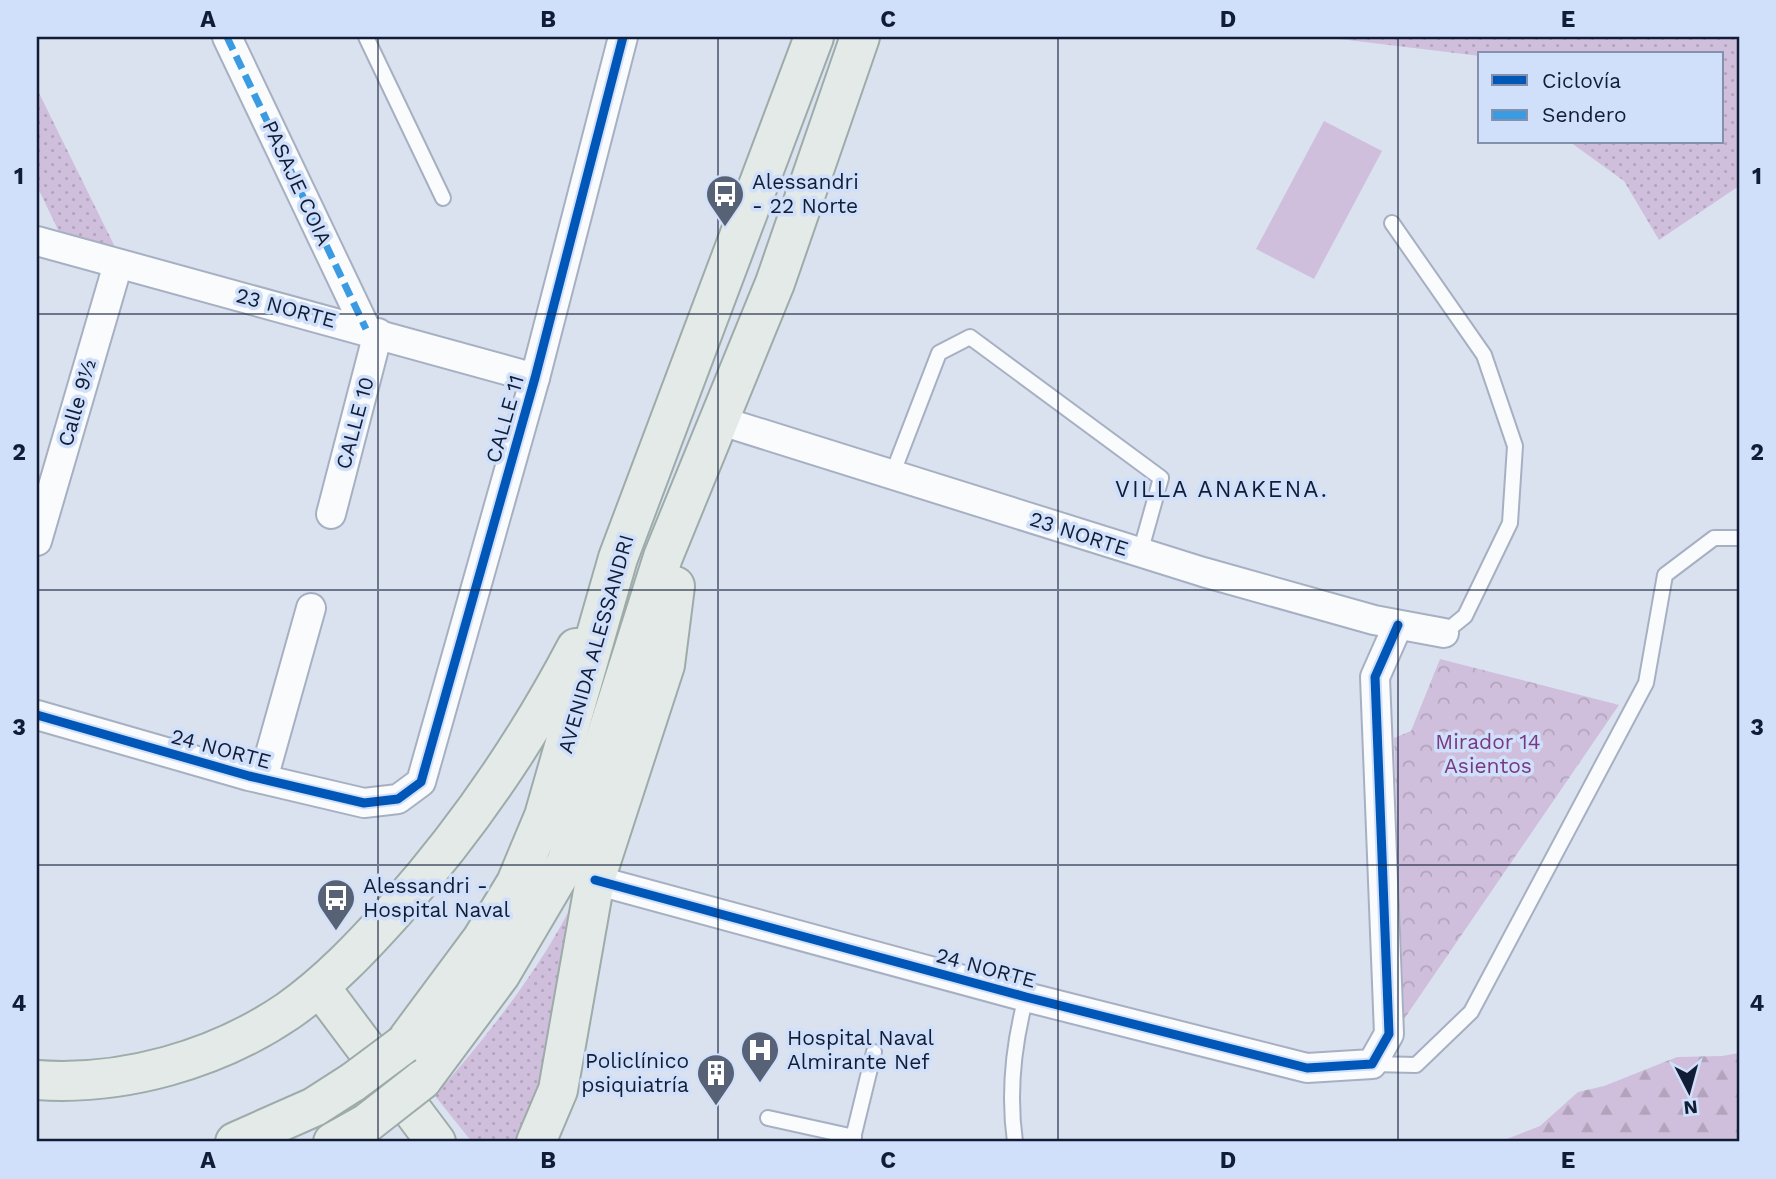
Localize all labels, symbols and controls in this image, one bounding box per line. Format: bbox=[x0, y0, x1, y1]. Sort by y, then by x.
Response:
text: A bbox=[200, 6, 216, 33]
text: B bbox=[540, 6, 556, 33]
text: C bbox=[880, 6, 896, 33]
text: D bbox=[1220, 6, 1236, 33]
text: E bbox=[1561, 6, 1575, 33]
legend bbox=[1478, 52, 1724, 144]
text: Ciclovía bbox=[1542, 68, 1621, 93]
text: Sendero bbox=[1542, 102, 1627, 127]
street label: PASAJE COIA bbox=[258, 116, 337, 249]
text: 1 bbox=[14, 163, 24, 190]
text: 1 bbox=[1752, 163, 1762, 190]
place label: Alessandri - 22 Norte bbox=[752, 169, 859, 218]
bus stop icon: Alessandri - 22 Norte bbox=[704, 173, 746, 228]
street label: 23 NORTE bbox=[233, 282, 339, 333]
street label: Calle 9½ bbox=[52, 356, 101, 449]
street label: CALLE 11 bbox=[480, 372, 529, 466]
street label: CALLE 10 bbox=[330, 374, 379, 472]
text: 2 bbox=[12, 439, 26, 466]
text: 2 bbox=[1750, 439, 1764, 466]
district label: VILLA ANAKENA. bbox=[1115, 476, 1329, 503]
street label: 23 NORTE bbox=[1027, 506, 1132, 561]
street label: AVENIDA ALESSANDRI bbox=[552, 532, 639, 756]
text: 3 bbox=[12, 714, 26, 741]
text: 3 bbox=[1750, 714, 1764, 741]
street label: 24 NORTE bbox=[168, 723, 274, 774]
park label: Mirador 14 Asientos bbox=[1435, 729, 1541, 778]
place label: Alessandri - Hospital Naval bbox=[363, 873, 511, 922]
bus stop icon: Alessandri - Hospital Naval bbox=[315, 877, 357, 932]
street label: 24 NORTE bbox=[933, 942, 1039, 993]
text: 4 bbox=[12, 990, 27, 1017]
text: 4 bbox=[1750, 990, 1765, 1017]
place label: Hospital Naval Almirante Nef bbox=[787, 1025, 935, 1074]
hospital icon: Hospital Naval Almirante Nef bbox=[739, 1029, 781, 1084]
place label: Policlínico psiquiatría bbox=[581, 1048, 689, 1097]
building icon: Policlínico psiquiatría bbox=[695, 1052, 737, 1107]
north arrow bbox=[1654, 1056, 1724, 1126]
text: N bbox=[1683, 1095, 1699, 1120]
text: A bbox=[200, 1147, 216, 1174]
text: B bbox=[540, 1147, 556, 1174]
text: C bbox=[880, 1147, 896, 1174]
text: D bbox=[1220, 1147, 1236, 1174]
text: E bbox=[1561, 1147, 1575, 1174]

